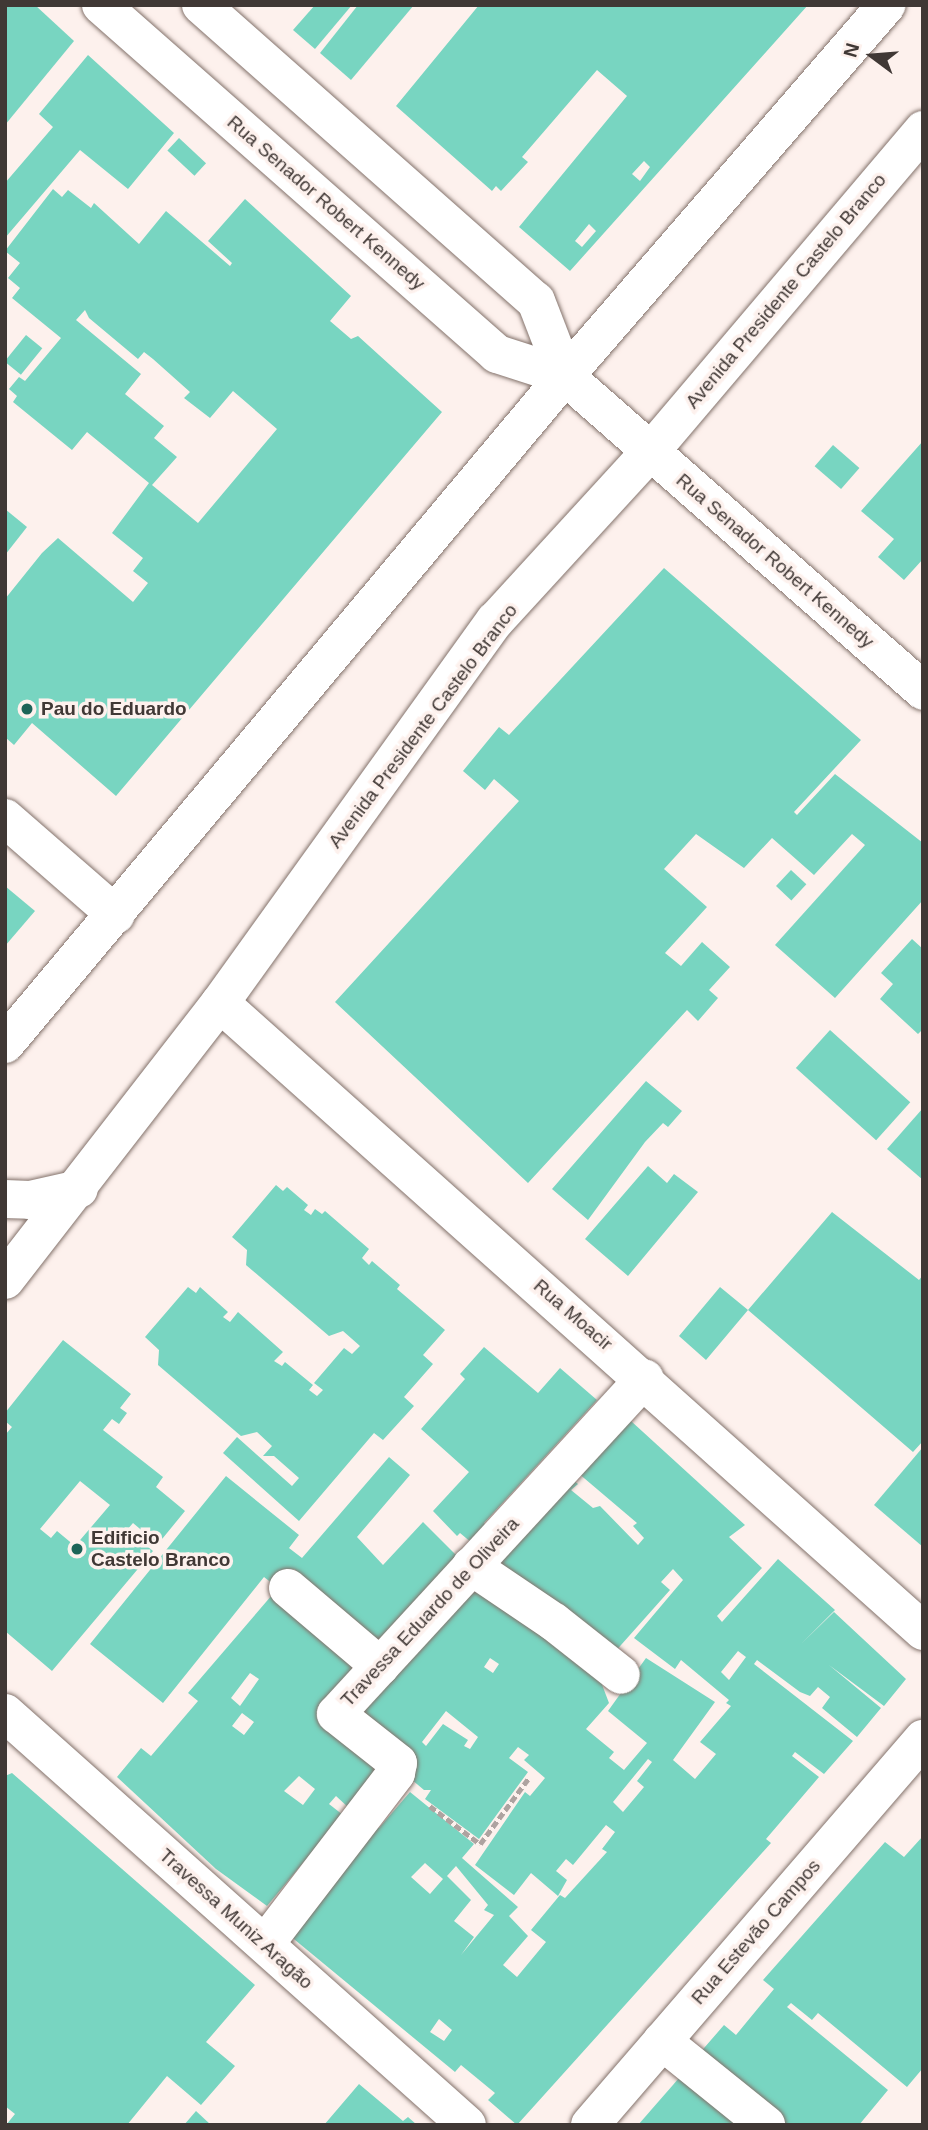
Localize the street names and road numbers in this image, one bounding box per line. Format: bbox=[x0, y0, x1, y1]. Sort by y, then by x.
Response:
street label: Rua Senador Robert Kennedy bbox=[222, 111, 430, 295]
street label: Avenida Presidente Castelo Branco bbox=[681, 169, 891, 413]
street label: Rua Senador Robert Kennedy bbox=[671, 469, 879, 653]
street label: Avenida Presidente Castelo Branco bbox=[324, 599, 522, 853]
street label: Rua Moacir bbox=[529, 1275, 617, 1355]
street label: Travessa Eduardo de Oliveira bbox=[336, 1513, 524, 1711]
street label: Travessa Muniz Aragão bbox=[154, 1844, 318, 1994]
street label: Rua Estevão Campos bbox=[687, 1855, 825, 2009]

